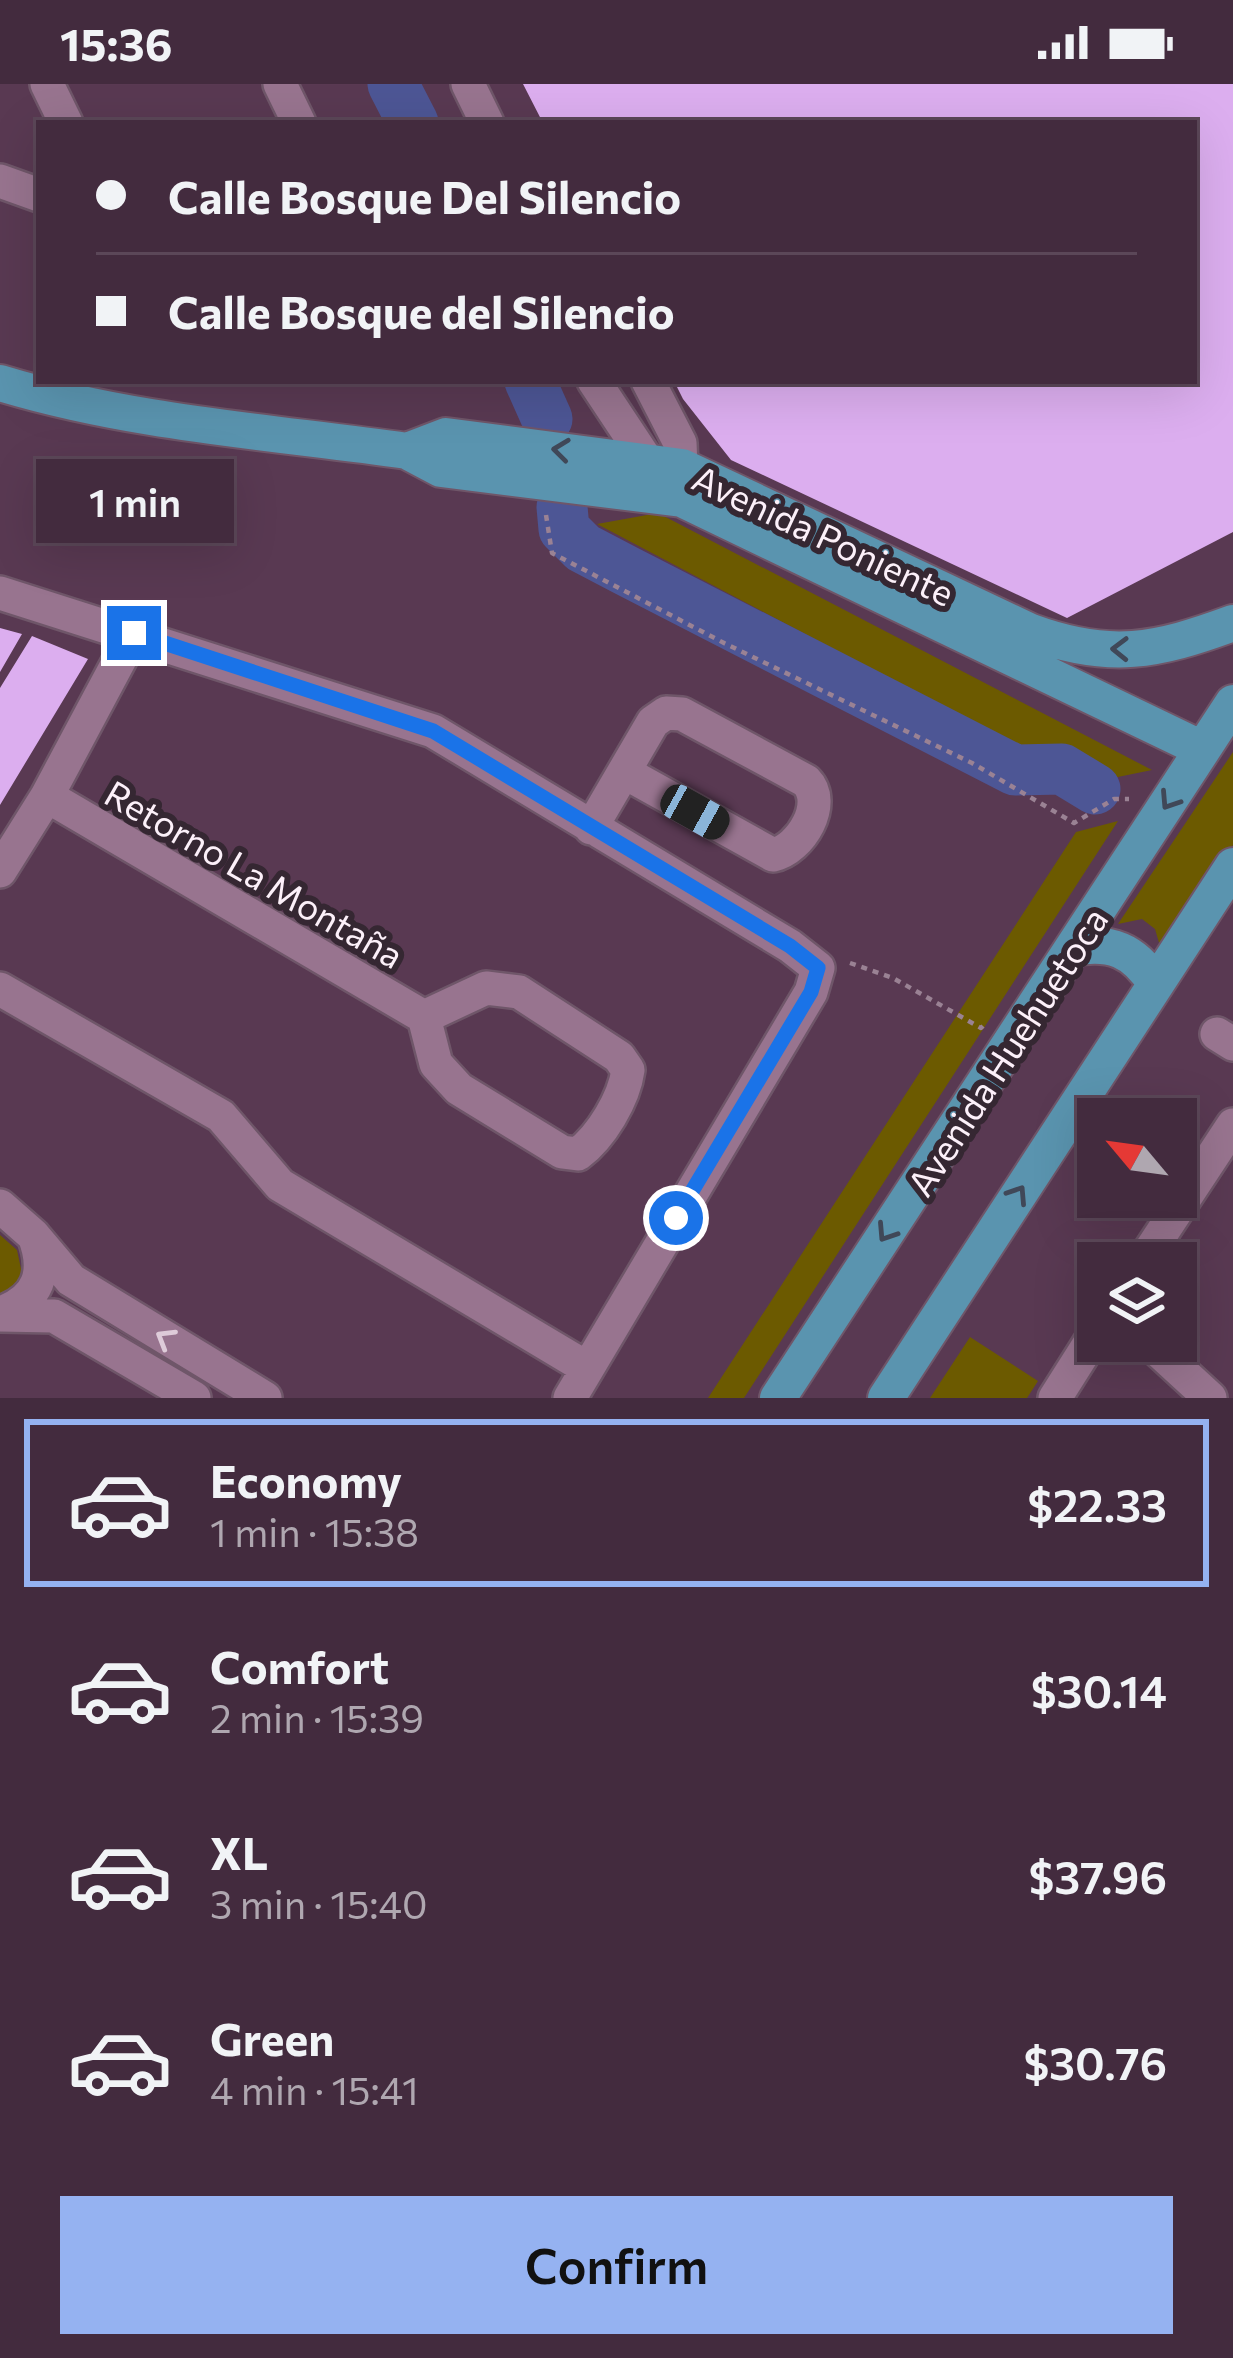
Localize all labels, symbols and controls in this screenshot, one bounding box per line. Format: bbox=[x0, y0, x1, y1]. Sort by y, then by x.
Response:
text: 15:36 bbox=[60, 15, 172, 70]
text: Calle Bosque Del Silencio bbox=[168, 168, 681, 223]
text: Calle Bosque del Silencio bbox=[168, 283, 675, 338]
one-way arrow bbox=[551, 438, 571, 464]
street label: Avenida Poniente bbox=[686, 454, 962, 614]
callout: 1 min bbox=[35, 459, 233, 543]
text: 1 min bbox=[89, 477, 181, 525]
route end bbox=[107, 606, 161, 660]
one-way arrow bbox=[1110, 636, 1129, 662]
street label: Retorno La Montaña bbox=[98, 770, 412, 976]
car bbox=[655, 779, 735, 845]
one-way arrow bbox=[1161, 787, 1183, 809]
street label: Avenida Huehuetoca bbox=[896, 899, 1116, 1203]
north arrow bbox=[1077, 1098, 1197, 1218]
map controls bbox=[1077, 1098, 1197, 1362]
one-way arrow bbox=[1004, 1185, 1026, 1207]
route start bbox=[649, 1191, 703, 1245]
one-way arrow bbox=[879, 1219, 901, 1241]
button: layers bbox=[1077, 1242, 1197, 1362]
one-way arrow bbox=[156, 1329, 178, 1352]
icon: car bbox=[66, 1449, 174, 1557]
text: Economy bbox=[210, 1452, 402, 1507]
text: $22.33 bbox=[1027, 1476, 1167, 1531]
text: 1 min · 15:38 bbox=[210, 1507, 419, 1555]
icon: car bbox=[66, 1635, 174, 1743]
text: Comfort bbox=[210, 1638, 389, 1693]
text: $30.14 bbox=[1031, 1662, 1167, 1717]
text: 2 min · 15:39 bbox=[210, 1693, 424, 1741]
icon: car bbox=[66, 1821, 174, 1929]
text: XL bbox=[210, 1824, 268, 1879]
text: $37.96 bbox=[1029, 1848, 1167, 1903]
text: 3 min · 15:40 bbox=[210, 1879, 427, 1927]
icon: car bbox=[66, 2007, 174, 2115]
text: Green bbox=[210, 2010, 334, 2065]
text: $30.76 bbox=[1023, 2034, 1167, 2089]
text: 4 min · 15:41 bbox=[210, 2065, 419, 2113]
button: Confirm bbox=[60, 2196, 1173, 2334]

